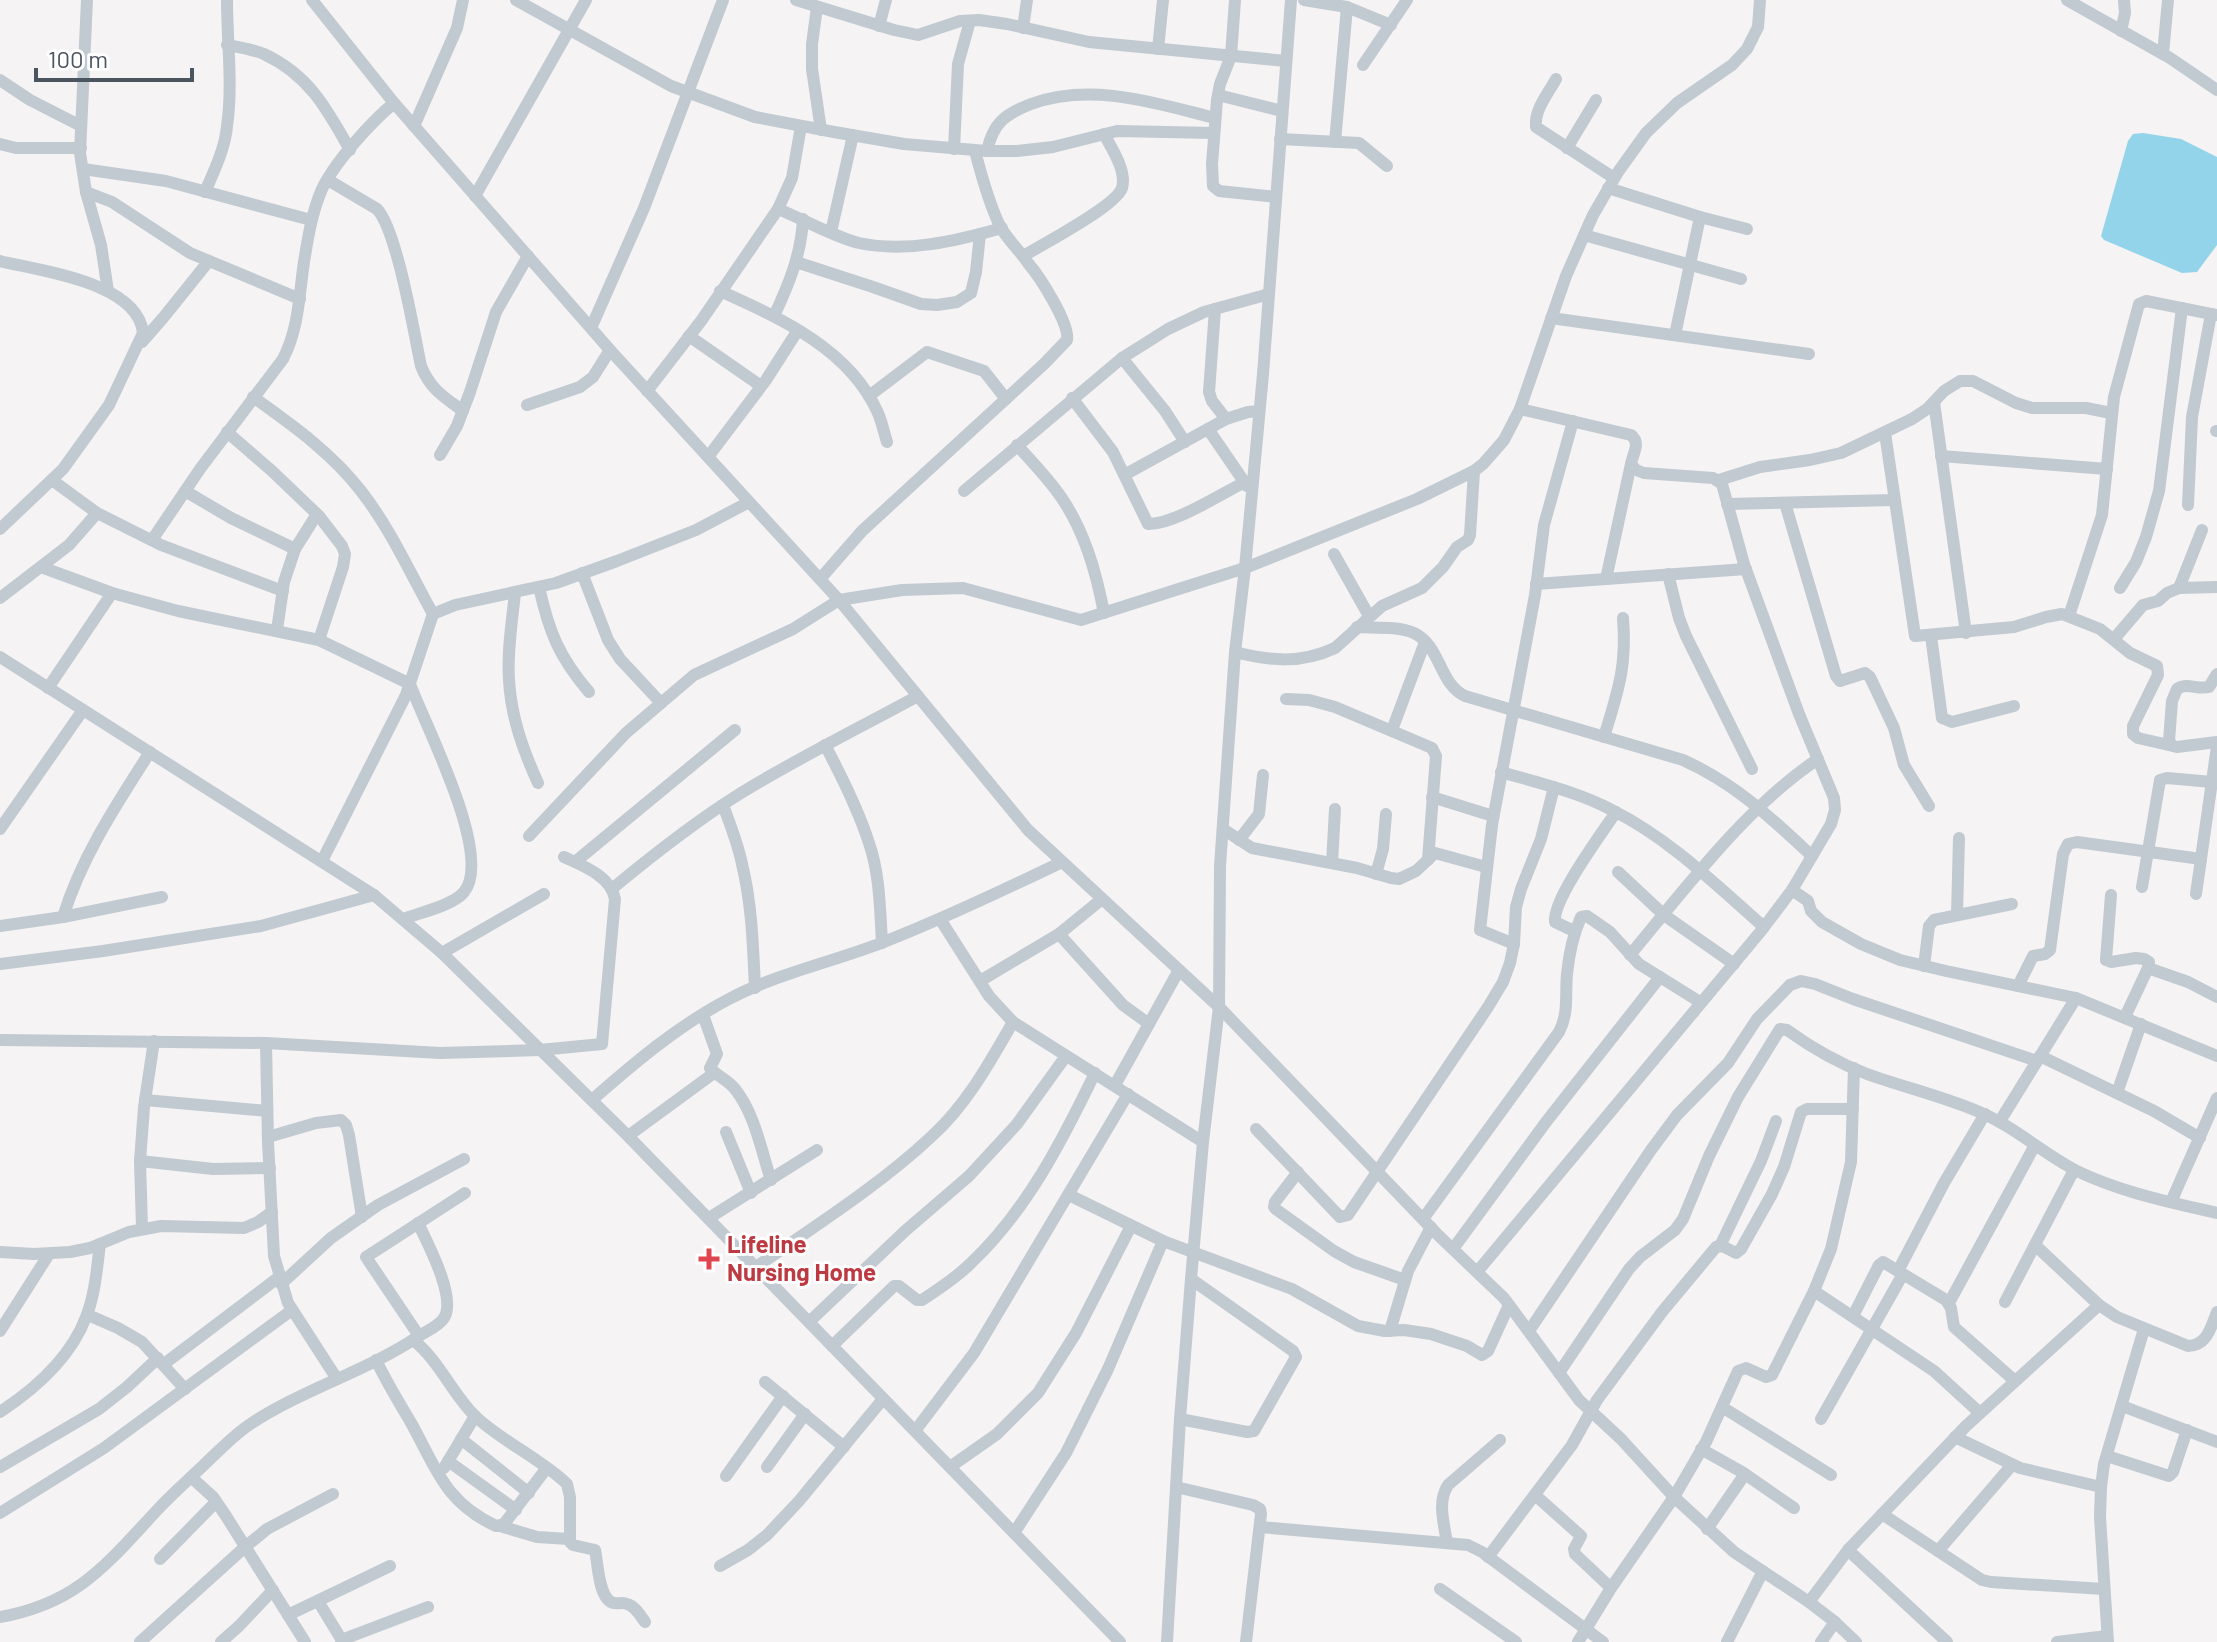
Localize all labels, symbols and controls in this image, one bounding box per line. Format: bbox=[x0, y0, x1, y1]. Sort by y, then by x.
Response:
scale bar bbox=[36, 32, 192, 82]
text: 100 m bbox=[48, 44, 108, 73]
place label: Lifeline Nursing Home bbox=[727, 1229, 876, 1286]
marker: Lifeline Nursing Home bbox=[698, 1248, 720, 1270]

